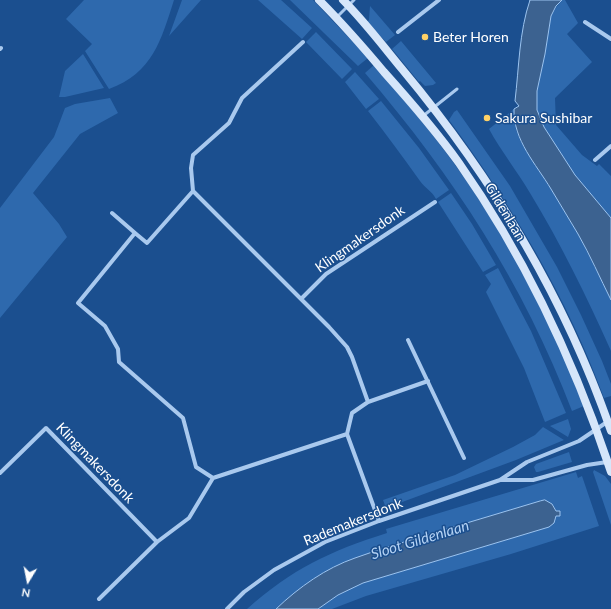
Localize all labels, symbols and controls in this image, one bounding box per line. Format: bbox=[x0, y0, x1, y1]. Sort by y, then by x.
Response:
place label: Beter Horen bbox=[433, 29, 509, 45]
marker: Beter Horen bbox=[420, 32, 430, 42]
place label: Sakura Sushibar bbox=[495, 110, 592, 126]
marker: Sakura Sushibar bbox=[482, 113, 492, 123]
street label: Gildenlaan bbox=[481, 180, 529, 244]
street label: Klingmakersdonk bbox=[312, 202, 408, 276]
street label: Klingmakersdonk bbox=[52, 419, 138, 507]
street label: Rademakersdonk bbox=[301, 494, 405, 550]
water label: Sloot Gildenlaan bbox=[369, 517, 471, 563]
north arrow bbox=[8, 561, 48, 601]
text: N bbox=[21, 586, 31, 600]

